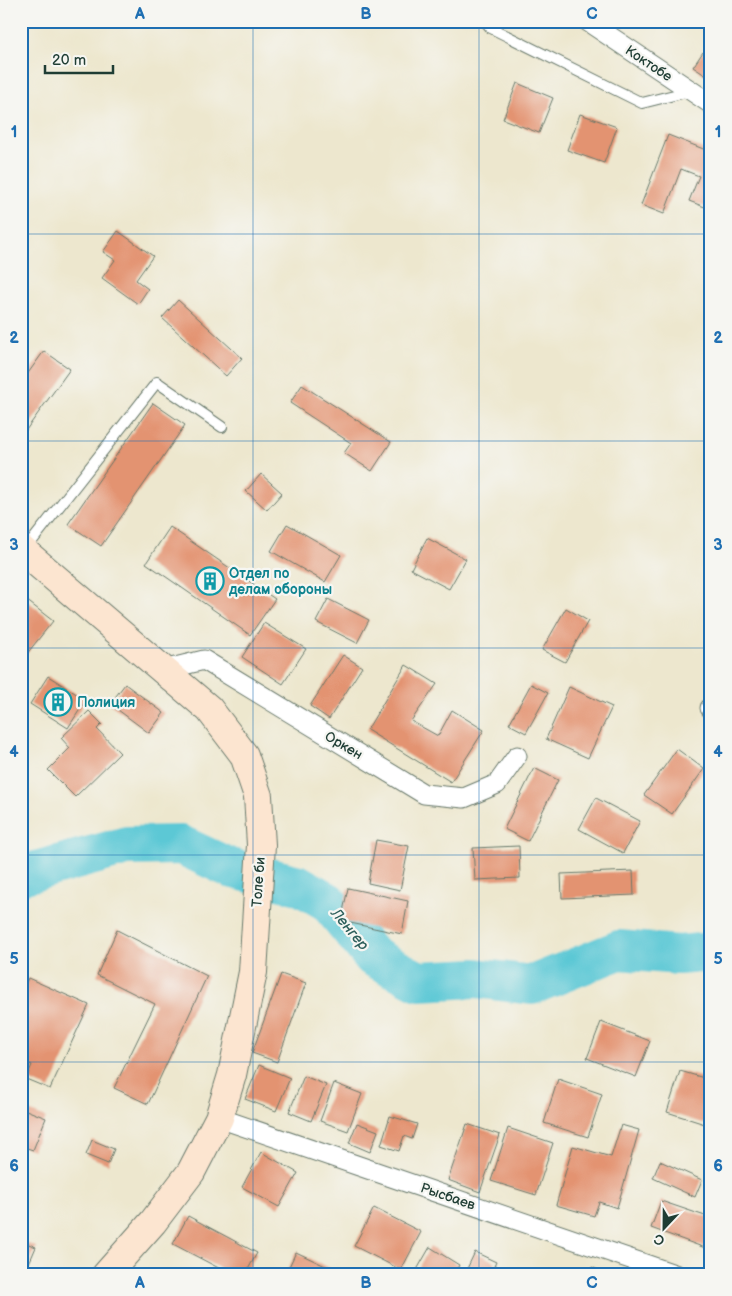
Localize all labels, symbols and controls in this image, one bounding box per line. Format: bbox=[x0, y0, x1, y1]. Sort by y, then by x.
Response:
text: A bbox=[134, 5, 145, 24]
text: B bbox=[360, 5, 372, 24]
text: C bbox=[586, 5, 598, 24]
scale bar bbox=[45, 42, 112, 74]
street label: Коктобе bbox=[622, 42, 676, 85]
text: 20 m bbox=[52, 51, 86, 70]
text: 1 bbox=[11, 123, 17, 142]
text: 1 bbox=[715, 123, 721, 142]
text: 2 bbox=[9, 329, 19, 348]
text: 2 bbox=[713, 329, 723, 348]
text: 3 bbox=[9, 536, 19, 555]
text: 3 bbox=[713, 536, 723, 555]
place label: Отдел по делам обороны bbox=[228, 565, 332, 598]
building icon: Отдел по делам обороны bbox=[195, 566, 225, 596]
building icon: Полиция bbox=[43, 687, 73, 717]
place label: Полиция bbox=[77, 694, 135, 711]
street label: Оркен bbox=[322, 728, 366, 763]
text: 4 bbox=[9, 743, 19, 762]
text: 4 bbox=[713, 743, 723, 762]
street label: Толе би bbox=[248, 856, 269, 908]
water label: Ленгер bbox=[326, 904, 373, 955]
text: 5 bbox=[9, 950, 19, 969]
text: 5 bbox=[713, 950, 723, 969]
text: 6 bbox=[9, 1157, 19, 1176]
text: 6 bbox=[713, 1157, 723, 1176]
street label: Рысбаев bbox=[418, 1179, 478, 1214]
north arrow bbox=[640, 1204, 690, 1254]
text: С bbox=[651, 1230, 667, 1249]
text: A bbox=[134, 1274, 145, 1293]
text: B bbox=[360, 1274, 372, 1293]
text: C bbox=[586, 1274, 598, 1293]

